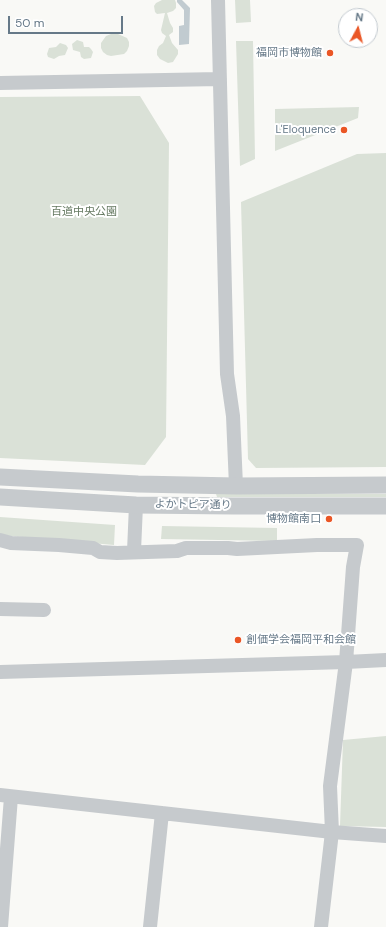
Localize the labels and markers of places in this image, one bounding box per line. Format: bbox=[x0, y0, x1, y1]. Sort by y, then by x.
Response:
place label: 福岡市博物館 bbox=[256, 46, 322, 60]
marker: 福岡市博物館 bbox=[325, 48, 335, 58]
place label: L'Eloquence bbox=[276, 123, 336, 137]
marker: L'Eloquence bbox=[339, 125, 349, 135]
place label: 博物館南口 bbox=[266, 512, 321, 526]
marker: 博物館南口 bbox=[324, 514, 334, 524]
place label: 創価学会福岡平和会館 bbox=[246, 633, 356, 647]
marker: 創価学会福岡平和会館 bbox=[233, 635, 243, 645]

